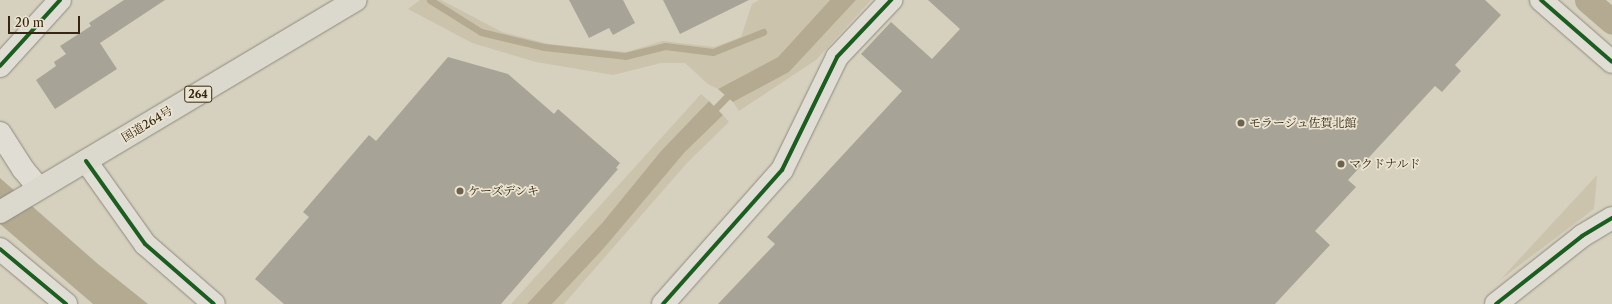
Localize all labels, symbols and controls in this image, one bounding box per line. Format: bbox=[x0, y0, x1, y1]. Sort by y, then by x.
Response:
scale bar bbox=[10, 8, 82, 34]
text: 20 m bbox=[15, 15, 44, 30]
road number: 264 bbox=[184, 85, 212, 103]
street label: 国道264号 bbox=[119, 103, 175, 145]
place label: モラージュ佐賀北館 bbox=[1249, 116, 1357, 130]
marker: モラージュ佐賀北館 bbox=[1236, 118, 1246, 128]
place label: マクドナルド bbox=[1349, 157, 1421, 171]
marker: マクドナルド bbox=[1336, 159, 1346, 169]
place label: ケーズデンキ bbox=[468, 184, 540, 198]
marker: ケーズデンキ bbox=[455, 186, 465, 196]

